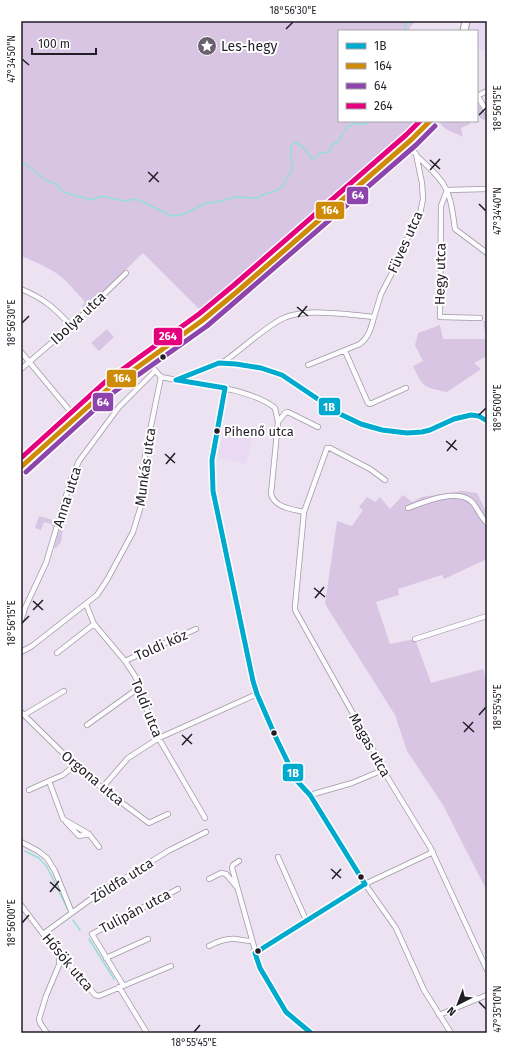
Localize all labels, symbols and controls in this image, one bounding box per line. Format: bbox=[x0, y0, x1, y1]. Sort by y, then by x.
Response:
text: 18°56'30"E bbox=[269, 5, 317, 17]
scale bar bbox=[32, 30, 96, 56]
legend bbox=[338, 30, 478, 122]
text: 47°34'50"N bbox=[6, 35, 18, 83]
place icon: Les-hegy bbox=[196, 35, 218, 57]
text: 100 m bbox=[38, 37, 70, 51]
place label: Les-hegy bbox=[221, 38, 277, 55]
text: 1B bbox=[374, 39, 387, 53]
text: 164 bbox=[374, 59, 393, 73]
text: 64 bbox=[374, 79, 387, 93]
text: 18°56'15"E bbox=[492, 85, 504, 131]
text: 264 bbox=[374, 99, 393, 113]
line badge: 64 bbox=[346, 186, 369, 205]
text: 47°34'40"N bbox=[492, 187, 504, 235]
text: 64 bbox=[352, 189, 364, 202]
line badge: 164 bbox=[315, 201, 345, 220]
text: 164 bbox=[321, 204, 339, 217]
street label: Füves utca bbox=[384, 208, 427, 276]
street label: Hegy utca bbox=[431, 243, 450, 305]
street label: Ibolya utca bbox=[47, 288, 110, 348]
text: 18°56'30"E bbox=[6, 299, 18, 347]
line badge: 264 bbox=[153, 327, 183, 346]
text: 264 bbox=[159, 330, 177, 343]
unlabelled marker bbox=[158, 352, 168, 362]
line badge: 164 bbox=[106, 369, 137, 388]
text: 164 bbox=[113, 372, 131, 385]
text: 18°56'00"E bbox=[492, 384, 504, 432]
line badge: 64 bbox=[92, 392, 114, 412]
text: 64 bbox=[97, 396, 109, 409]
line badge: 1B bbox=[318, 397, 341, 416]
text: 1B bbox=[323, 401, 335, 414]
place label: Pihenő utca bbox=[224, 424, 294, 439]
marker: Pihenő utca bbox=[212, 426, 222, 436]
street label: Munkás utca bbox=[132, 427, 159, 507]
street label: Anna utca bbox=[50, 465, 85, 530]
text: 18°56'15"E bbox=[6, 600, 18, 646]
street label: Toldi köz bbox=[132, 626, 190, 665]
street label: Toldi utca bbox=[127, 676, 166, 740]
text: 18°55'45"E bbox=[492, 684, 504, 730]
street label: Magas utca bbox=[345, 710, 394, 780]
unlabelled marker bbox=[269, 728, 279, 738]
street label: Orgona utca bbox=[58, 747, 128, 810]
line badge: 1B bbox=[282, 763, 304, 782]
text: 1B bbox=[287, 767, 299, 780]
street label: Zöldfa utca bbox=[88, 855, 157, 906]
unlabelled marker bbox=[356, 872, 366, 882]
street label: Tulipán utca bbox=[97, 886, 174, 937]
text: 18°56'00"E bbox=[6, 899, 18, 947]
street label: Hősök utca bbox=[38, 930, 97, 995]
unlabelled marker bbox=[253, 946, 263, 956]
north arrow bbox=[438, 984, 478, 1024]
text: 47°35'10"N bbox=[492, 985, 504, 1033]
text: N bbox=[445, 1004, 459, 1018]
text: 18°55'45"E bbox=[171, 1037, 217, 1049]

